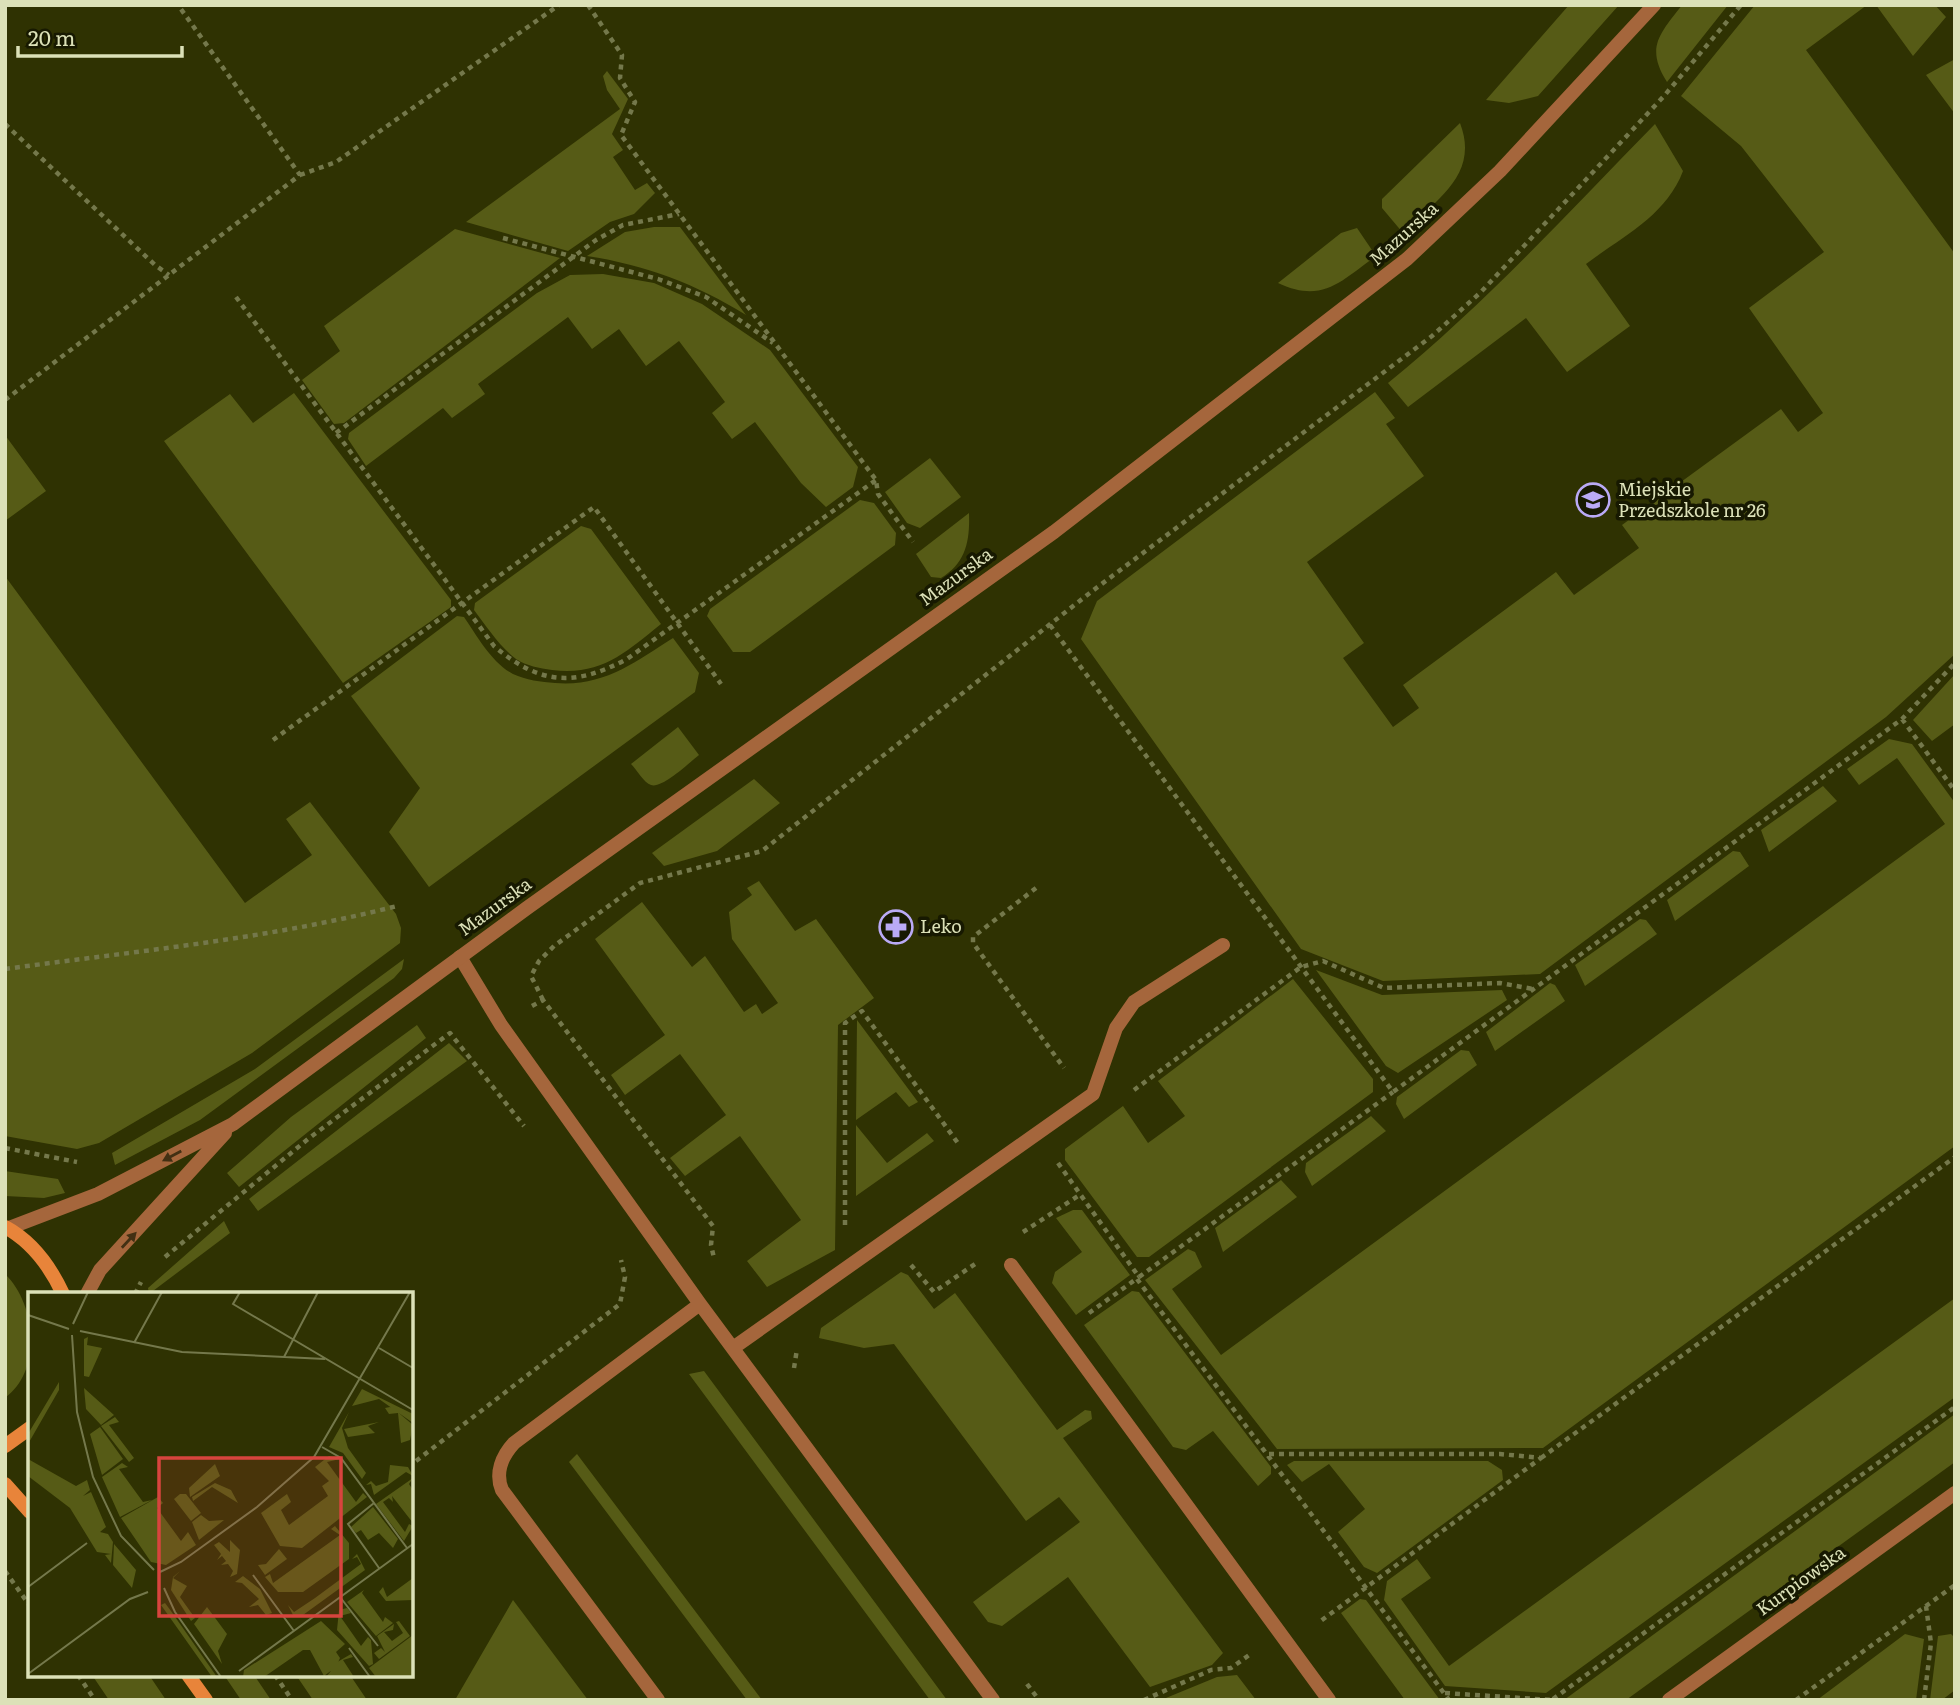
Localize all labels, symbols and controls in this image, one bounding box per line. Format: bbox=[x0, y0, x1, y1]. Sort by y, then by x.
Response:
scale bar bbox=[18, 14, 182, 58]
text: 20 m bbox=[28, 21, 75, 52]
street label: Mazurska bbox=[1362, 194, 1444, 271]
place label: Miejskie Przedszkole nr 26 bbox=[1618, 475, 1766, 523]
school or university icon: Miejskie Przedszkole nr 26 bbox=[1574, 481, 1612, 519]
street label: Mazurska bbox=[913, 540, 998, 612]
street label: Mazurska bbox=[452, 870, 537, 942]
pharmacy icon: Leko bbox=[877, 908, 915, 946]
place label: Leko bbox=[920, 912, 962, 939]
one-way arrow bbox=[162, 1150, 182, 1162]
one-way arrow bbox=[120, 1232, 136, 1249]
inset map bbox=[28, 1292, 413, 1677]
street label: Kurpiowska bbox=[1750, 1538, 1850, 1621]

